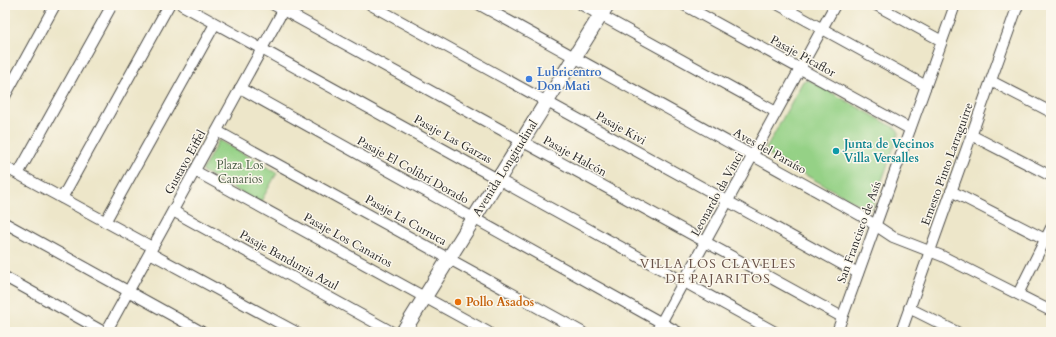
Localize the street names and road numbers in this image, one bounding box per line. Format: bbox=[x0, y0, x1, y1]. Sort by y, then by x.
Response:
street label: Pasaje Picaflor bbox=[767, 31, 839, 81]
street label: Ernesto Pinto Larraguirre bbox=[917, 100, 977, 228]
street label: Pasaje Kivi bbox=[593, 108, 650, 149]
street label: Pasaje Las Garzas bbox=[411, 111, 495, 167]
street label: Avenida Longitudinal bbox=[469, 117, 541, 219]
street label: Aves del Paraíso bbox=[731, 124, 810, 178]
street label: Gustavo Eiffel bbox=[161, 127, 209, 197]
street label: Pasaje Halcón bbox=[540, 132, 610, 180]
street label: Pasaje El Colibrí Dorado bbox=[354, 133, 472, 208]
street label: Leonardo da Vinci bbox=[687, 148, 747, 239]
street label: San Francisco de Asís bbox=[833, 179, 885, 285]
street label: Pasaje La Curruca bbox=[362, 191, 450, 249]
street label: Pasaje Los Canarios bbox=[301, 209, 395, 271]
street label: Pasaje Bandurria Azul bbox=[237, 226, 341, 294]

